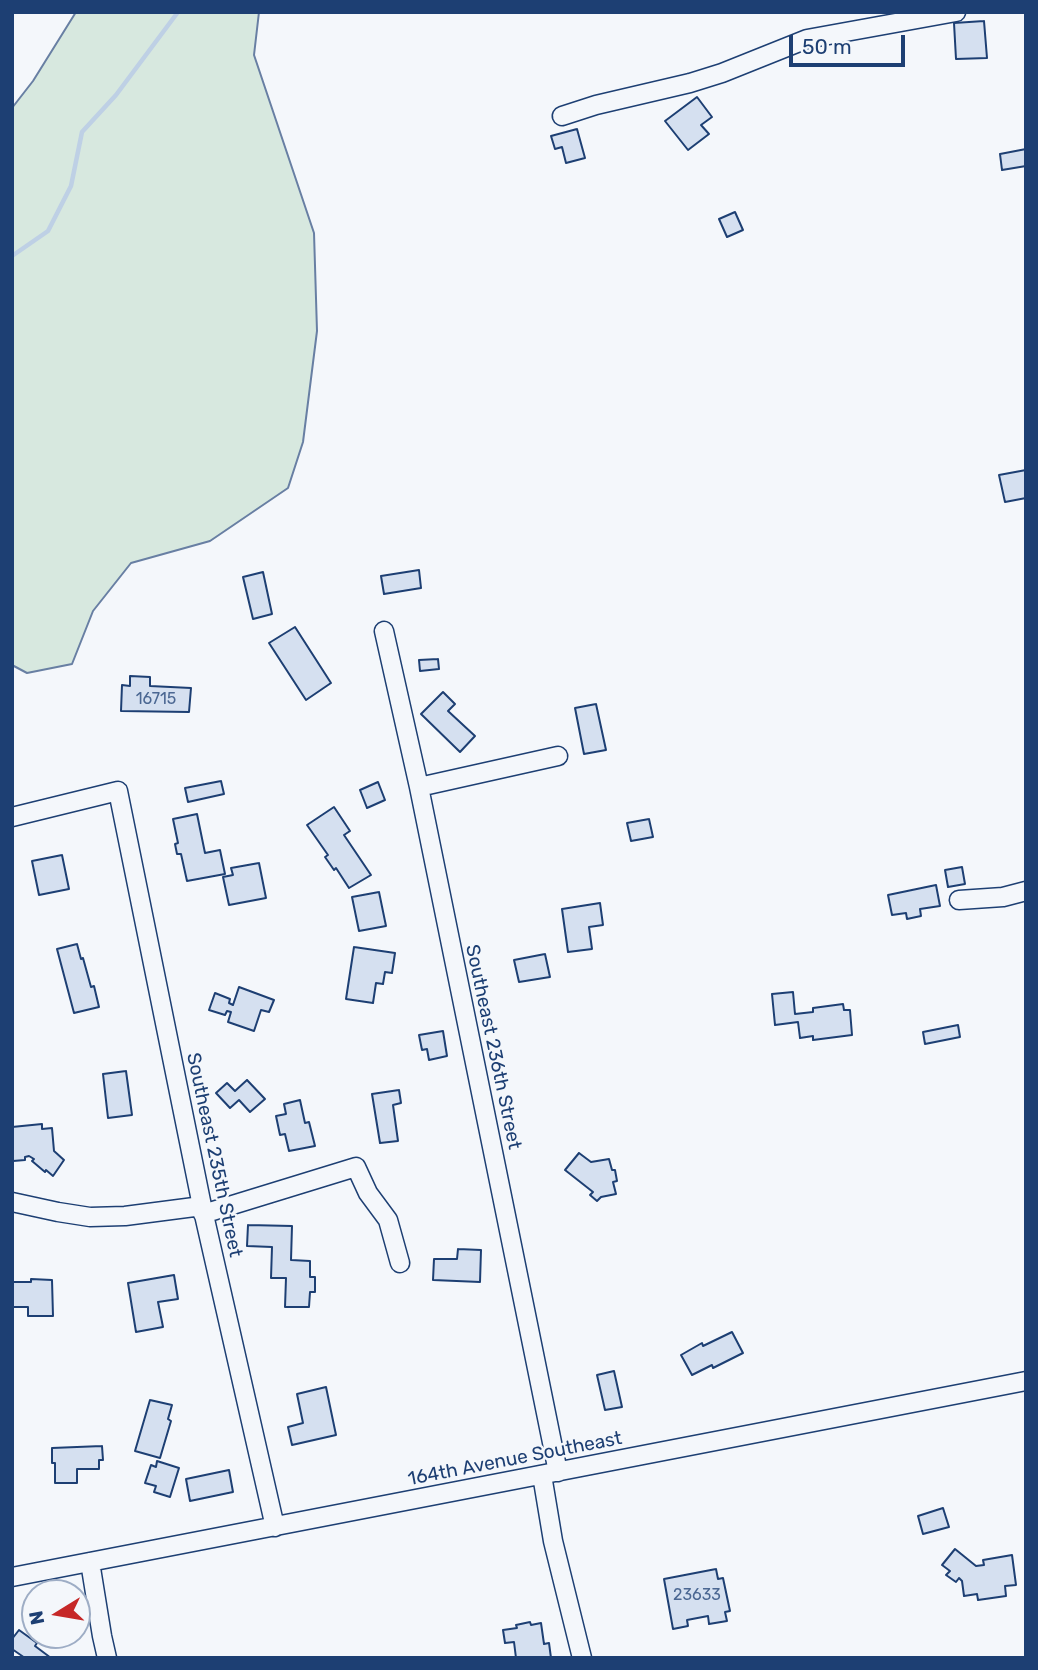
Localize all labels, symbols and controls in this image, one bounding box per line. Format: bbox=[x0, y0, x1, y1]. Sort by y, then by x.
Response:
scale bar bbox=[793, 21, 908, 65]
text: 50 m bbox=[802, 34, 852, 59]
house number: 16715 bbox=[136, 689, 176, 709]
street label: Southeast 236th Street bbox=[460, 943, 526, 1151]
street label: Southeast 235th Street bbox=[181, 1051, 247, 1259]
street label: 164th Avenue Southeast bbox=[406, 1427, 624, 1491]
north arrow bbox=[21, 1579, 91, 1649]
house number: 23633 bbox=[673, 1585, 721, 1605]
text: N bbox=[24, 1609, 49, 1627]

